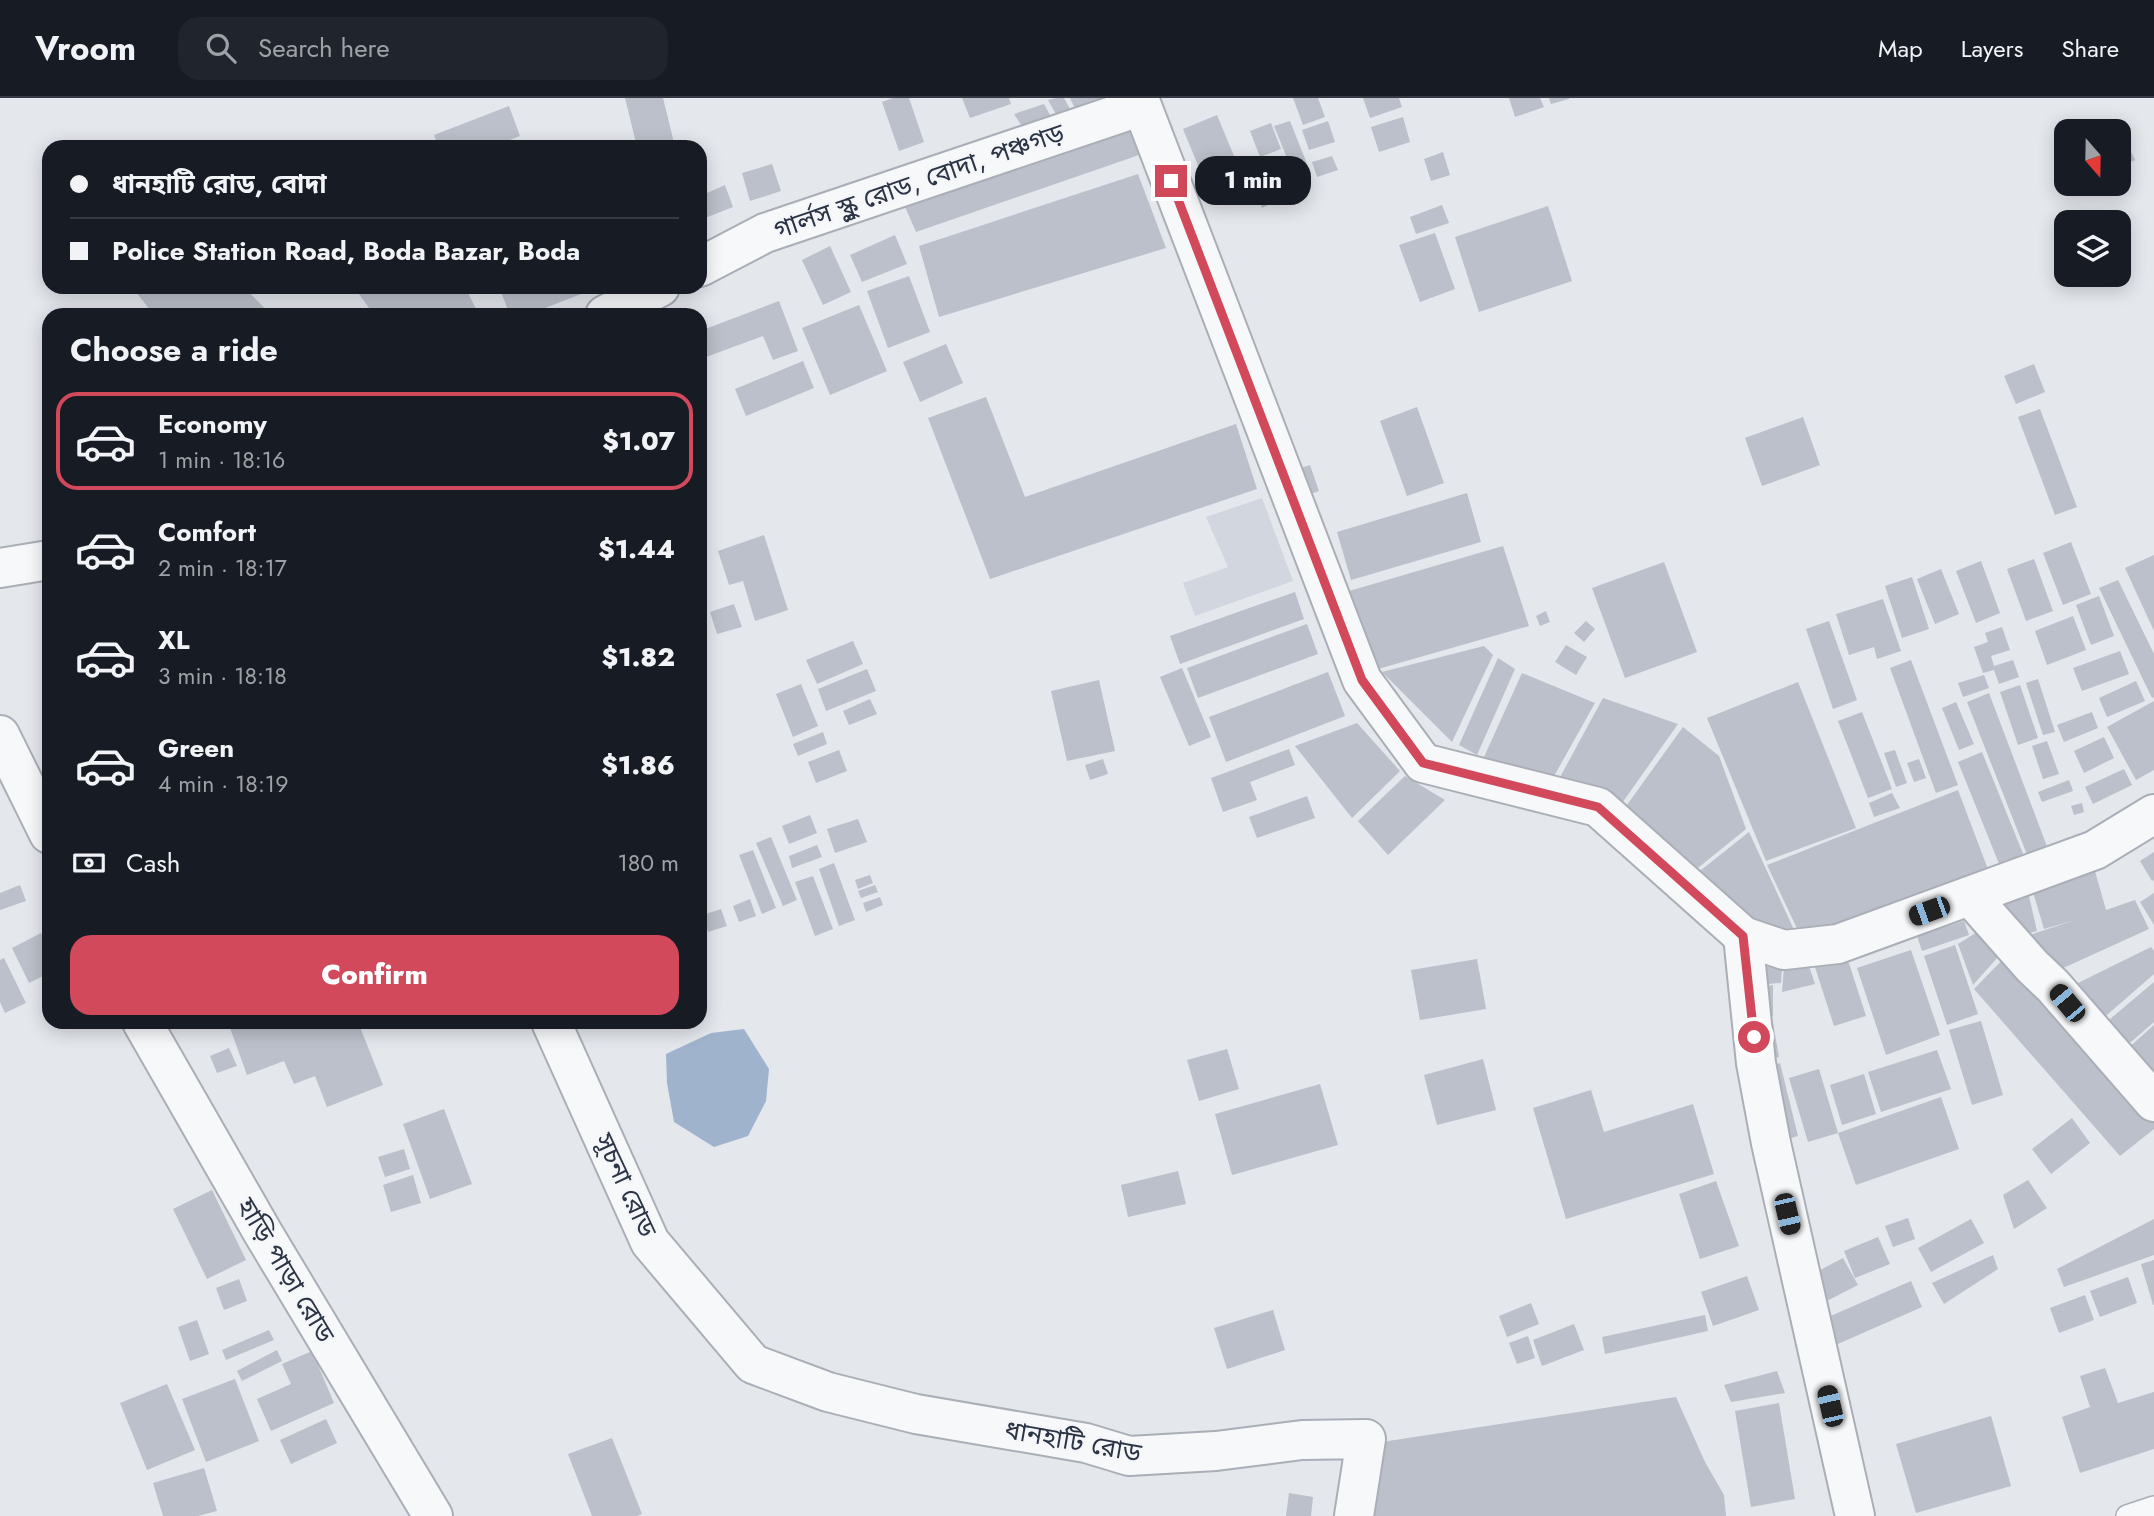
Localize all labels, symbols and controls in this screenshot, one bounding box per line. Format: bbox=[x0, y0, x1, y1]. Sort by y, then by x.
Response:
search box bbox=[178, 17, 668, 80]
text: Vroom bbox=[35, 25, 136, 72]
icon: search bbox=[202, 29, 240, 67]
text: Search here bbox=[258, 29, 390, 67]
text: Map bbox=[1878, 31, 1923, 66]
text: Layers bbox=[1961, 31, 2023, 66]
text: Share bbox=[2061, 31, 2119, 66]
street label: গার্লস স্কুল রোড, বোদা, পঞ্চগড় bbox=[769, 113, 1070, 249]
north arrow bbox=[2054, 119, 2132, 196]
map controls bbox=[2054, 119, 2131, 287]
callout: 1 min bbox=[1196, 156, 1311, 206]
text: 1 min bbox=[1224, 163, 1282, 197]
text: ধানহাটি রোড, বোদা bbox=[112, 165, 327, 203]
route end bbox=[1155, 165, 1187, 197]
button: layers bbox=[2054, 210, 2131, 287]
text: Police Station Road, Boda Bazar, Boda bbox=[112, 232, 580, 270]
text: Choose a ride bbox=[70, 327, 278, 373]
text: Economy bbox=[158, 405, 267, 443]
icon: car bbox=[74, 410, 137, 473]
text: $1.07 bbox=[602, 422, 675, 460]
text: 1 min · 18:16 bbox=[158, 443, 285, 477]
text: Comfort bbox=[158, 513, 256, 551]
icon: car bbox=[74, 518, 137, 581]
text: $1.44 bbox=[598, 530, 675, 568]
text: 2 min · 18:17 bbox=[158, 551, 287, 585]
text: XL bbox=[158, 621, 190, 659]
icon: car bbox=[74, 626, 137, 689]
text: $1.82 bbox=[602, 638, 675, 676]
text: 3 min · 18:18 bbox=[158, 659, 287, 693]
text: Green bbox=[158, 729, 234, 767]
icon: car bbox=[74, 734, 137, 797]
text: $1.86 bbox=[601, 746, 675, 784]
text: 4 min · 18:19 bbox=[158, 767, 288, 801]
icon: cash bbox=[70, 844, 108, 882]
text: Cash bbox=[126, 844, 180, 882]
text: 180 m bbox=[617, 846, 679, 880]
car bbox=[1906, 894, 1953, 928]
button: Confirm bbox=[70, 935, 679, 1015]
car bbox=[2046, 980, 2089, 1026]
route start bbox=[1738, 1021, 1770, 1053]
street label: সূচনা রোড bbox=[585, 1126, 667, 1244]
street label: হাড়ি পাড়া রোড bbox=[227, 1189, 345, 1350]
car bbox=[1773, 1191, 1802, 1237]
car bbox=[1816, 1383, 1845, 1429]
street label: ধানহাটি রোড bbox=[1002, 1410, 1145, 1472]

